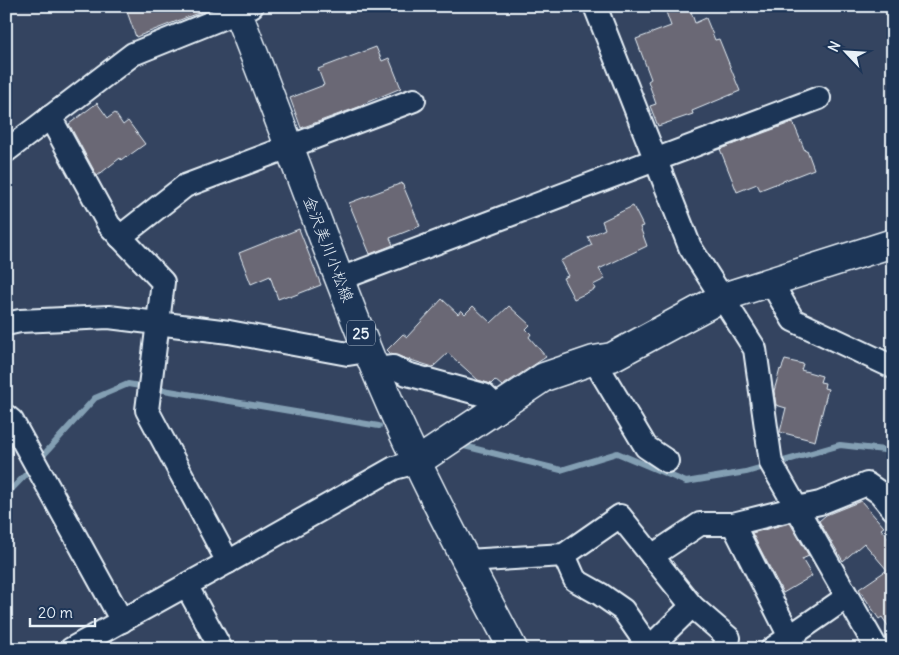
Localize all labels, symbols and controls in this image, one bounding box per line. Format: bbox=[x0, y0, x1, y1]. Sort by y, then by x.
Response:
north arrow bbox=[822, 28, 872, 78]
text: N bbox=[824, 38, 844, 55]
street label: 金沢美川小松線 bbox=[300, 193, 358, 305]
road number: 25 bbox=[347, 320, 375, 346]
scale bar bbox=[30, 595, 95, 627]
text: 20 m bbox=[38, 603, 73, 622]

